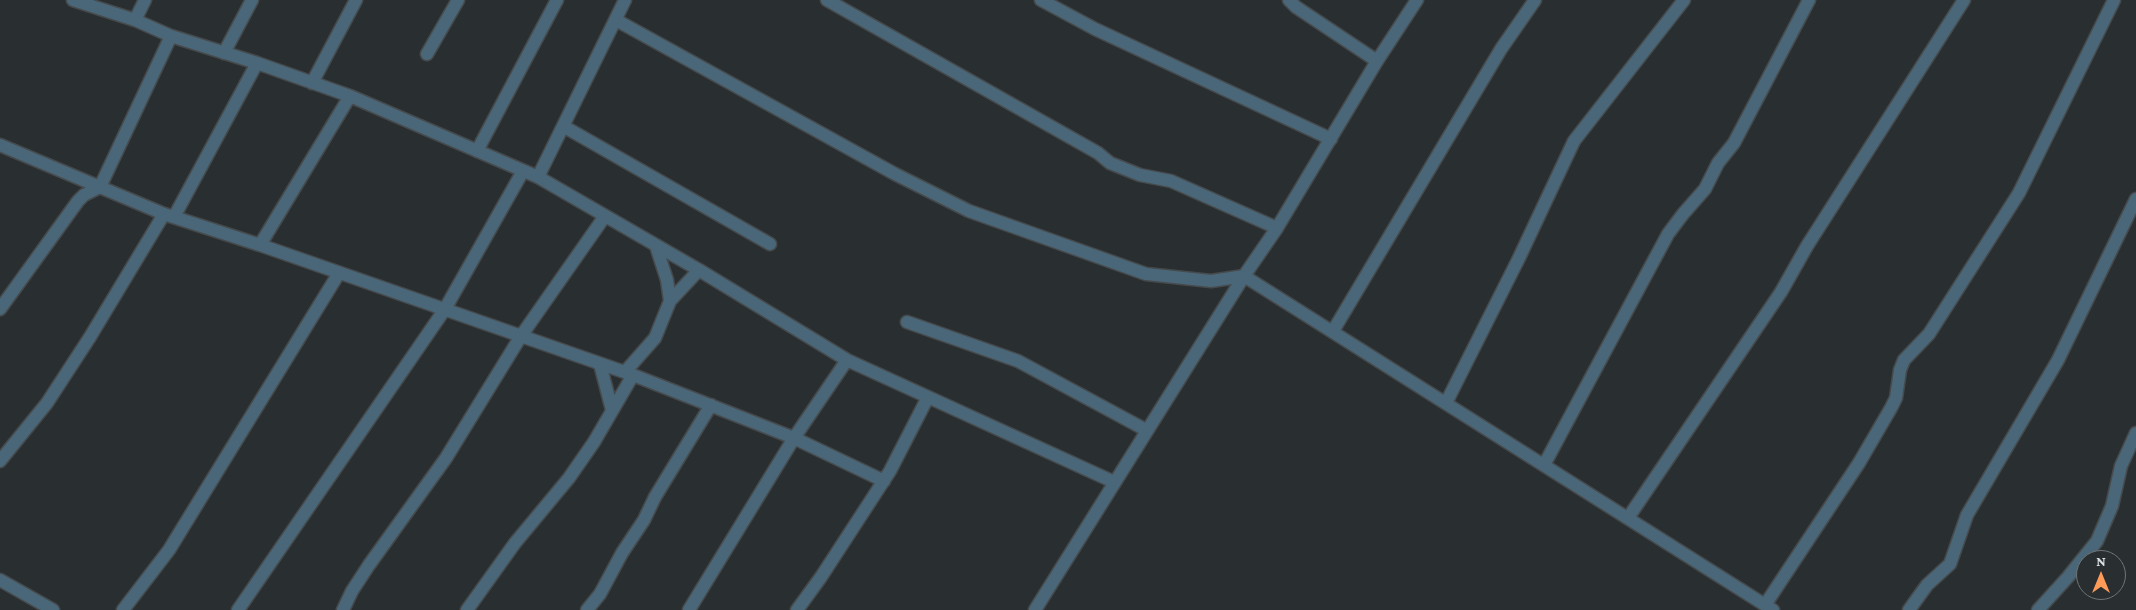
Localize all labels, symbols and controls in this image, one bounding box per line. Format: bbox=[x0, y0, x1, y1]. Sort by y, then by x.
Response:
north arrow bbox=[2076, 550, 2126, 600]
text: N bbox=[2096, 553, 2106, 569]

